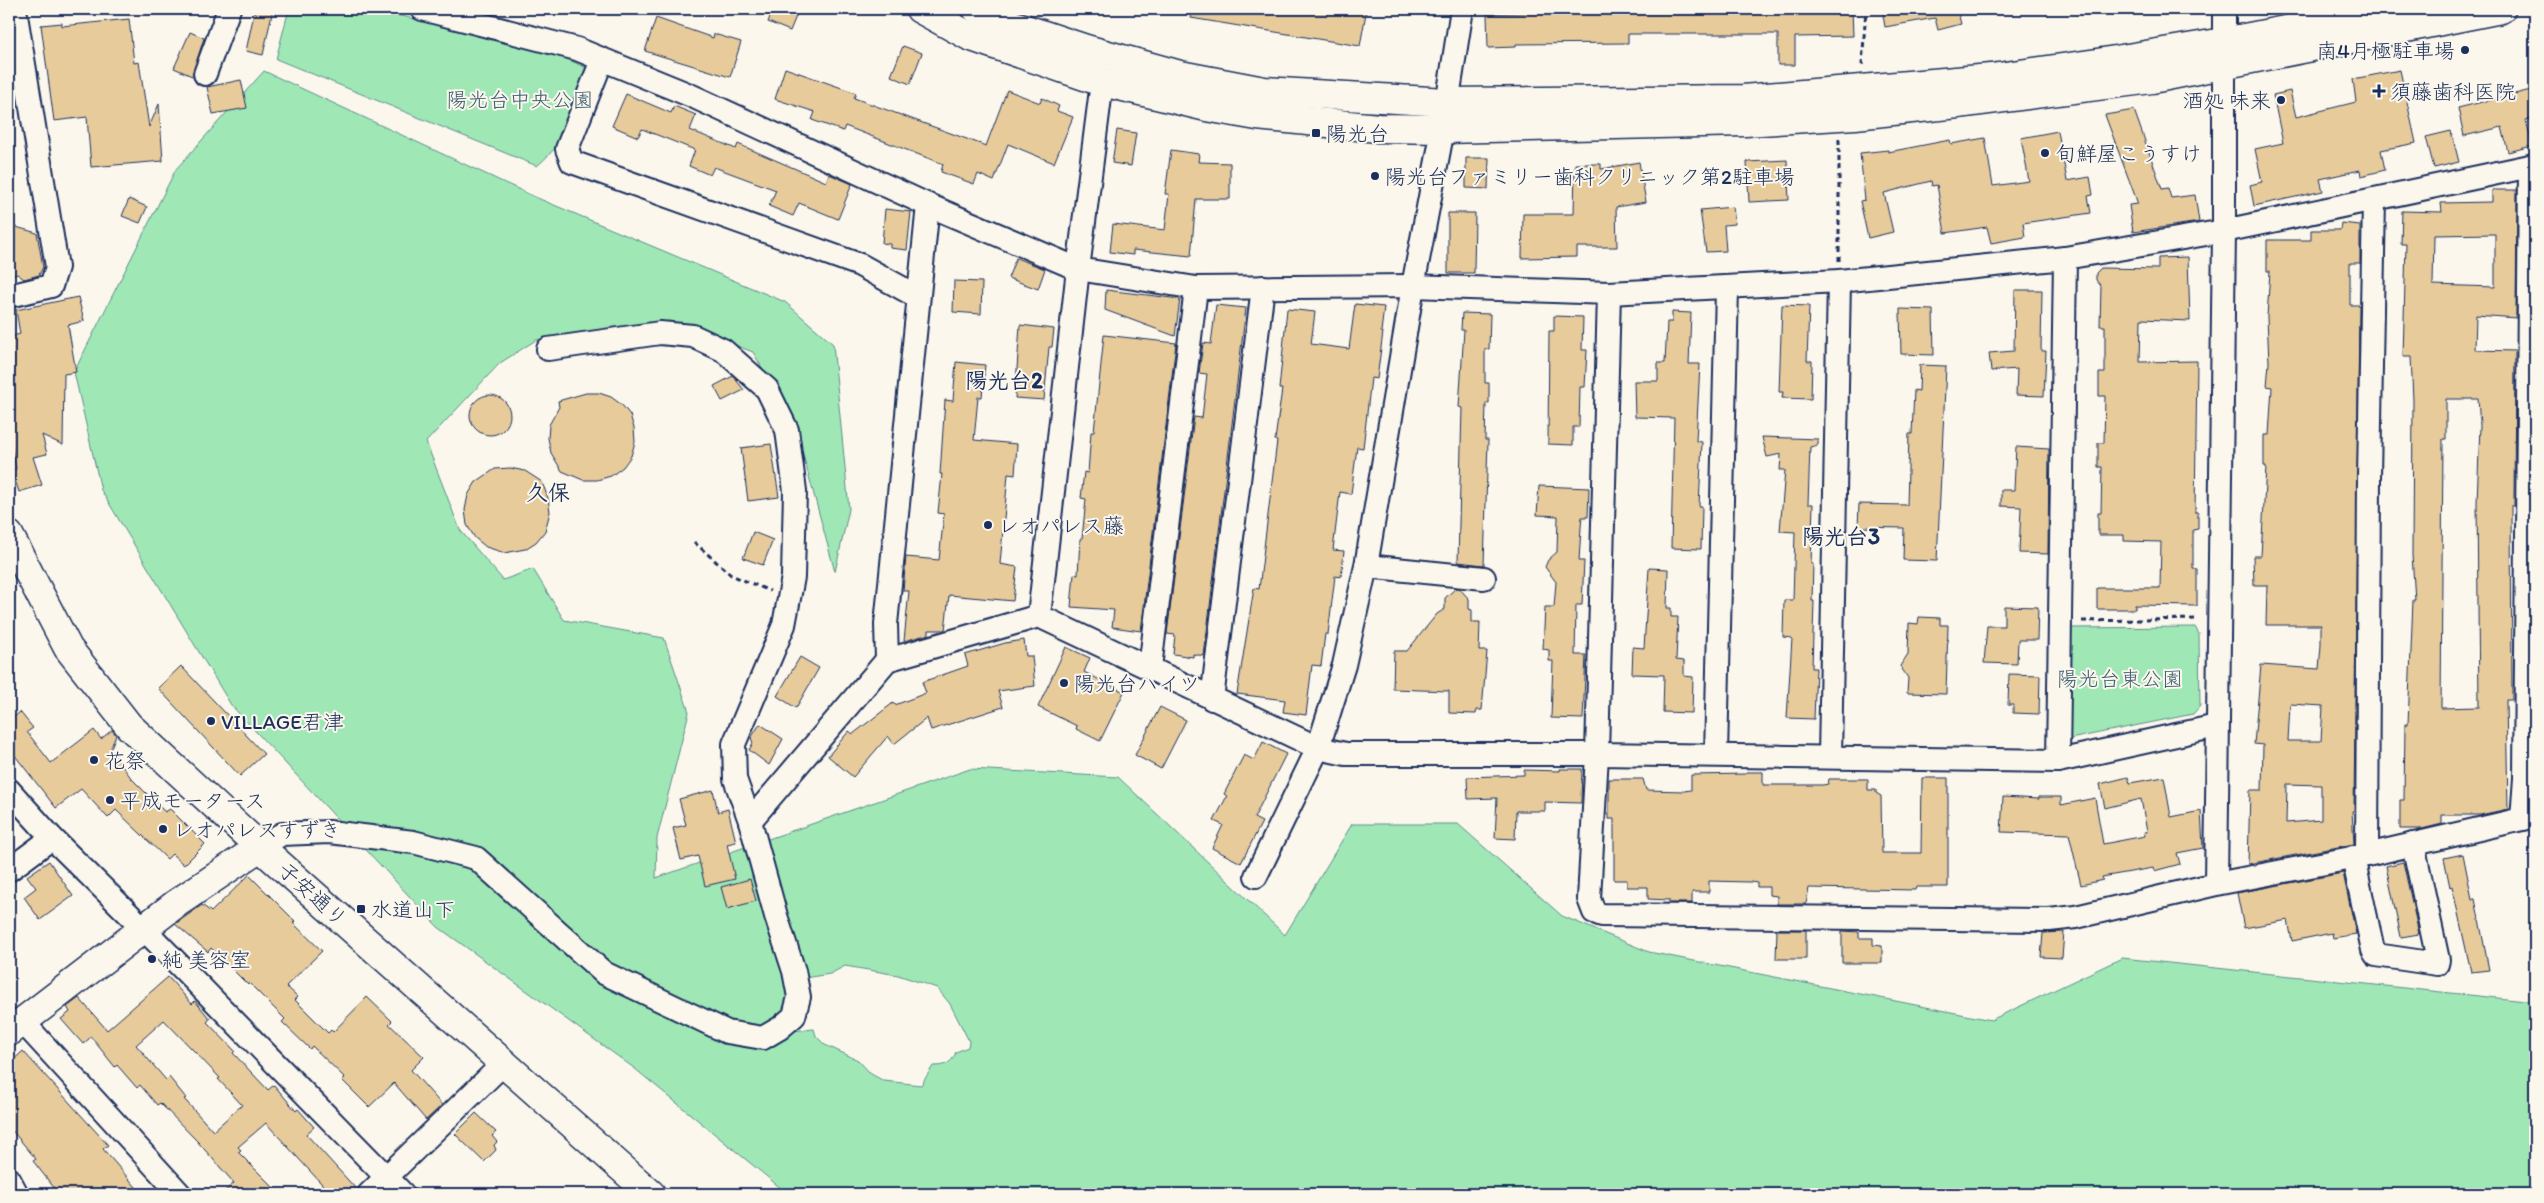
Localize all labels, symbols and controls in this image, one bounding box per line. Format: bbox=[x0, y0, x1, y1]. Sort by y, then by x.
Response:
place label: 南4月極駐車場 bbox=[2316, 38, 2455, 63]
marker: 南4月極駐車場 bbox=[2459, 44, 2471, 56]
place label: 須藤歯科医院 bbox=[2390, 79, 2516, 104]
marker: 須藤歯科医院 bbox=[2372, 84, 2386, 98]
park label: 陽光台中央公園 bbox=[447, 87, 594, 112]
place label: 酒処 味来 bbox=[2182, 88, 2271, 113]
marker: 酒処 味来 bbox=[2275, 94, 2287, 106]
place label: 陽光台 bbox=[1326, 121, 1389, 146]
marker: 陽光台 bbox=[1310, 127, 1322, 139]
place label: 旬鮮屋こうすけ bbox=[2055, 141, 2202, 166]
marker: 旬鮮屋こうすけ bbox=[2039, 147, 2051, 159]
place label: 陽光台ファミリー歯科クリニック第2駐車場 bbox=[1385, 164, 1795, 189]
marker: 陽光台ファミリー歯科クリニック第2駐車場 bbox=[1369, 170, 1381, 182]
district label: 陽光台2 bbox=[965, 367, 1043, 394]
district label: 久保 bbox=[526, 479, 570, 506]
place label: レオパレス藤 bbox=[998, 513, 1124, 538]
marker: レオパレス藤 bbox=[982, 519, 994, 531]
district label: 陽光台3 bbox=[1802, 523, 1880, 550]
park label: 陽光台東公園 bbox=[2057, 666, 2183, 691]
place label: 陽光台ハイツ bbox=[1074, 671, 1200, 696]
marker: 陽光台ハイツ bbox=[1058, 677, 1070, 689]
place label: VILLAGE君津 bbox=[221, 709, 344, 734]
marker: VILLAGE君津 bbox=[205, 715, 217, 727]
place label: 花祭 bbox=[104, 748, 146, 773]
marker: 花祭 bbox=[88, 754, 100, 766]
place label: 平成モータース bbox=[120, 788, 265, 813]
marker: 平成モータース bbox=[104, 794, 116, 806]
place label: レオパレスすずき bbox=[173, 817, 341, 842]
marker: レオパレスすずき bbox=[157, 823, 169, 835]
street label: 子安通り bbox=[273, 857, 353, 931]
place label: 水道山下 bbox=[371, 897, 455, 922]
marker: 水道山下 bbox=[355, 903, 367, 915]
place label: 純 美容室 bbox=[162, 947, 251, 972]
marker: 純 美容室 bbox=[146, 953, 158, 965]

